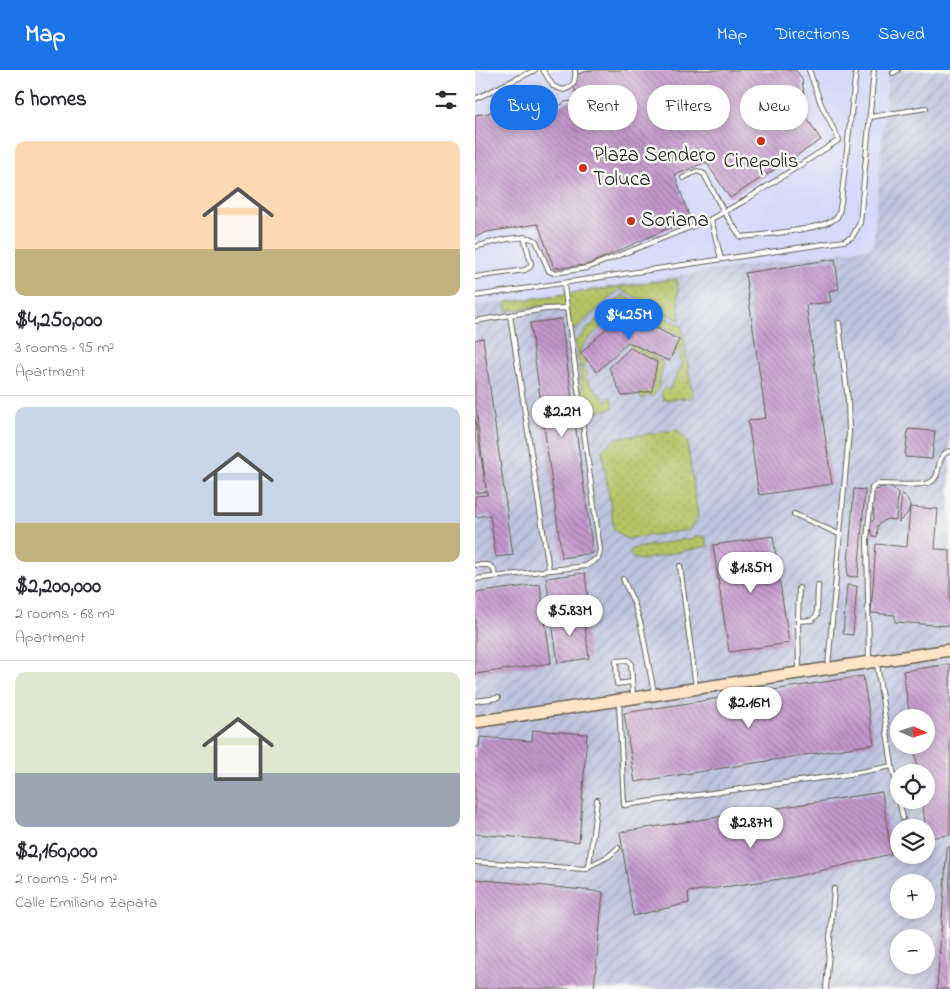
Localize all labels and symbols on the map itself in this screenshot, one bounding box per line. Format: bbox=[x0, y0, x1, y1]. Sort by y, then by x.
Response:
marker: Cinepolis bbox=[755, 135, 767, 147]
place label: Plaza Sendero Toluca bbox=[593, 141, 716, 195]
place label: Cinepolis bbox=[724, 147, 798, 177]
marker: Plaza Sendero Toluca bbox=[577, 162, 589, 174]
place label: Soriana bbox=[641, 206, 709, 236]
marker: Soriana bbox=[625, 215, 637, 227]
pin: $4.25M bbox=[588, 298, 670, 341]
pin: $2.2M bbox=[527, 396, 597, 438]
pin: $1.85M bbox=[710, 552, 792, 594]
pin: $5.83M bbox=[529, 594, 611, 637]
pin: $2.16M bbox=[708, 686, 790, 729]
north arrow bbox=[890, 709, 935, 754]
pin: $2.87M bbox=[710, 806, 792, 849]

